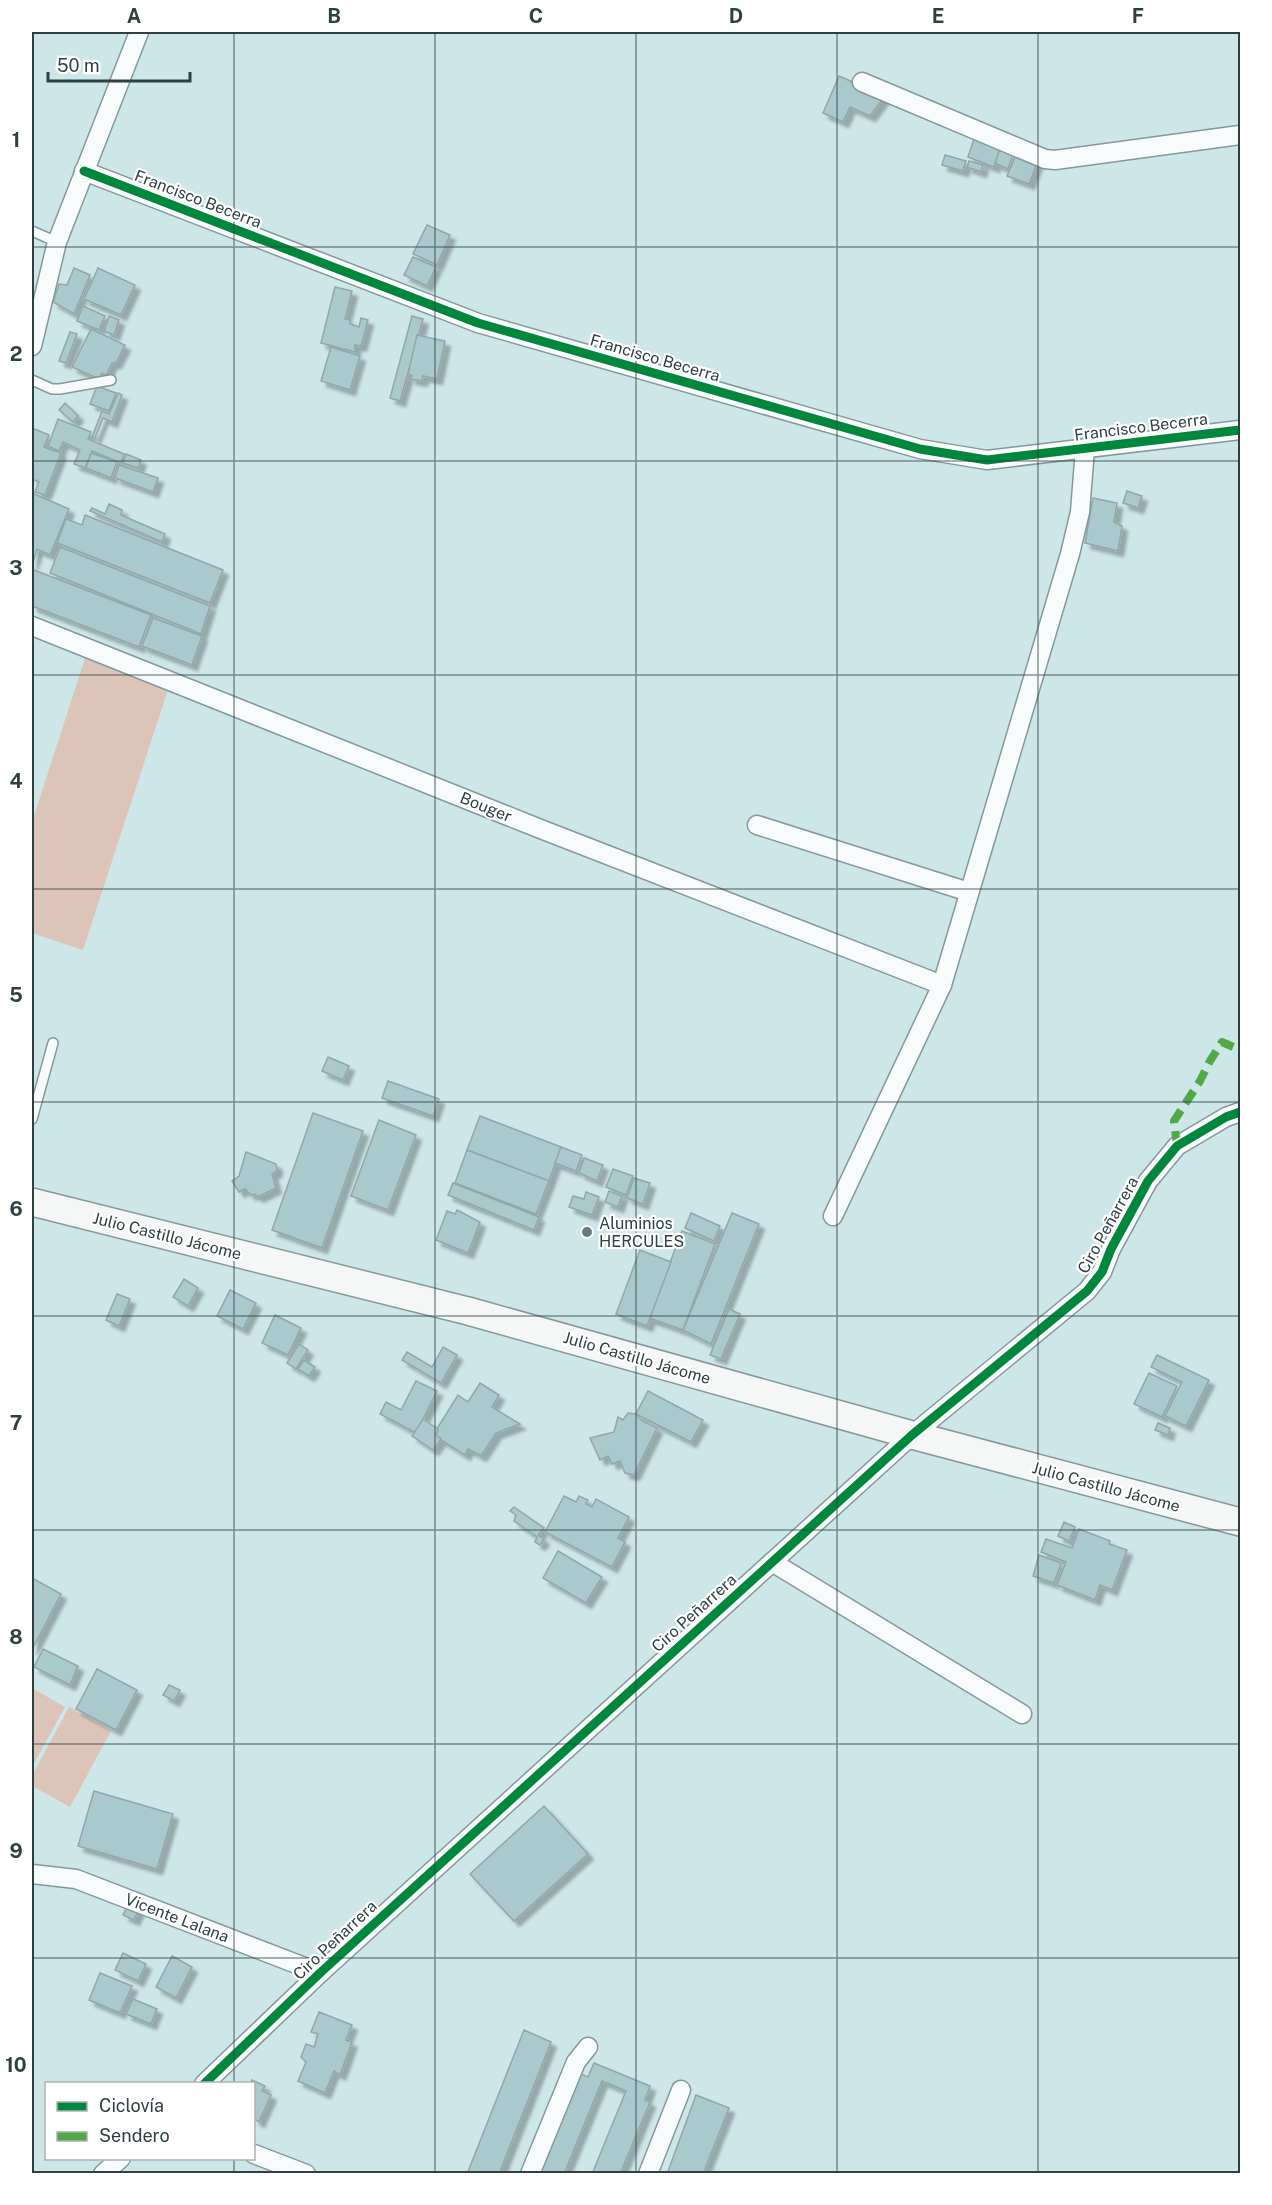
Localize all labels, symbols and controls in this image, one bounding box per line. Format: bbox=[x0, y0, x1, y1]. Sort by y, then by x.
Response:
text: A bbox=[127, 4, 141, 28]
text: B bbox=[327, 4, 341, 28]
text: C bbox=[529, 4, 543, 28]
text: D bbox=[729, 4, 743, 28]
text: E bbox=[932, 4, 944, 28]
text: F bbox=[1132, 4, 1144, 28]
scale bar bbox=[48, 45, 190, 83]
text: 50 m bbox=[57, 55, 100, 76]
text: 1 bbox=[12, 128, 20, 152]
street label: Francisco Becerra bbox=[132, 166, 264, 232]
street label: Francisco Becerra bbox=[588, 330, 722, 386]
text: 2 bbox=[10, 342, 22, 366]
street label: Francisco Becerra bbox=[1073, 409, 1209, 445]
text: 3 bbox=[9, 556, 23, 580]
text: 4 bbox=[9, 769, 23, 793]
street label: Bouger bbox=[457, 788, 515, 826]
text: 5 bbox=[9, 983, 23, 1007]
street label: Ciro Peñarrera bbox=[1074, 1173, 1142, 1277]
text: 6 bbox=[9, 1197, 23, 1221]
street label: Julio Castillo Jácome bbox=[91, 1208, 243, 1264]
place label: Aluminios HERCULES bbox=[599, 1214, 684, 1251]
marker: Aluminios HERCULES bbox=[580, 1225, 594, 1239]
street label: Julio Castillo Jácome bbox=[561, 1328, 713, 1388]
text: 7 bbox=[10, 1411, 22, 1435]
street label: Julio Castillo Jácome bbox=[1030, 1458, 1182, 1516]
street label: Ciro Peñarrera bbox=[648, 1570, 740, 1656]
text: 8 bbox=[9, 1625, 23, 1649]
text: 9 bbox=[9, 1839, 23, 1863]
street label: Vicente Lalana bbox=[122, 1889, 232, 1947]
street label: Ciro Peñarrera bbox=[289, 1896, 381, 1984]
text: 10 bbox=[5, 2053, 27, 2077]
legend bbox=[45, 2082, 255, 2160]
text: Ciclovía bbox=[99, 2095, 164, 2116]
text: Sendero bbox=[99, 2125, 170, 2146]

